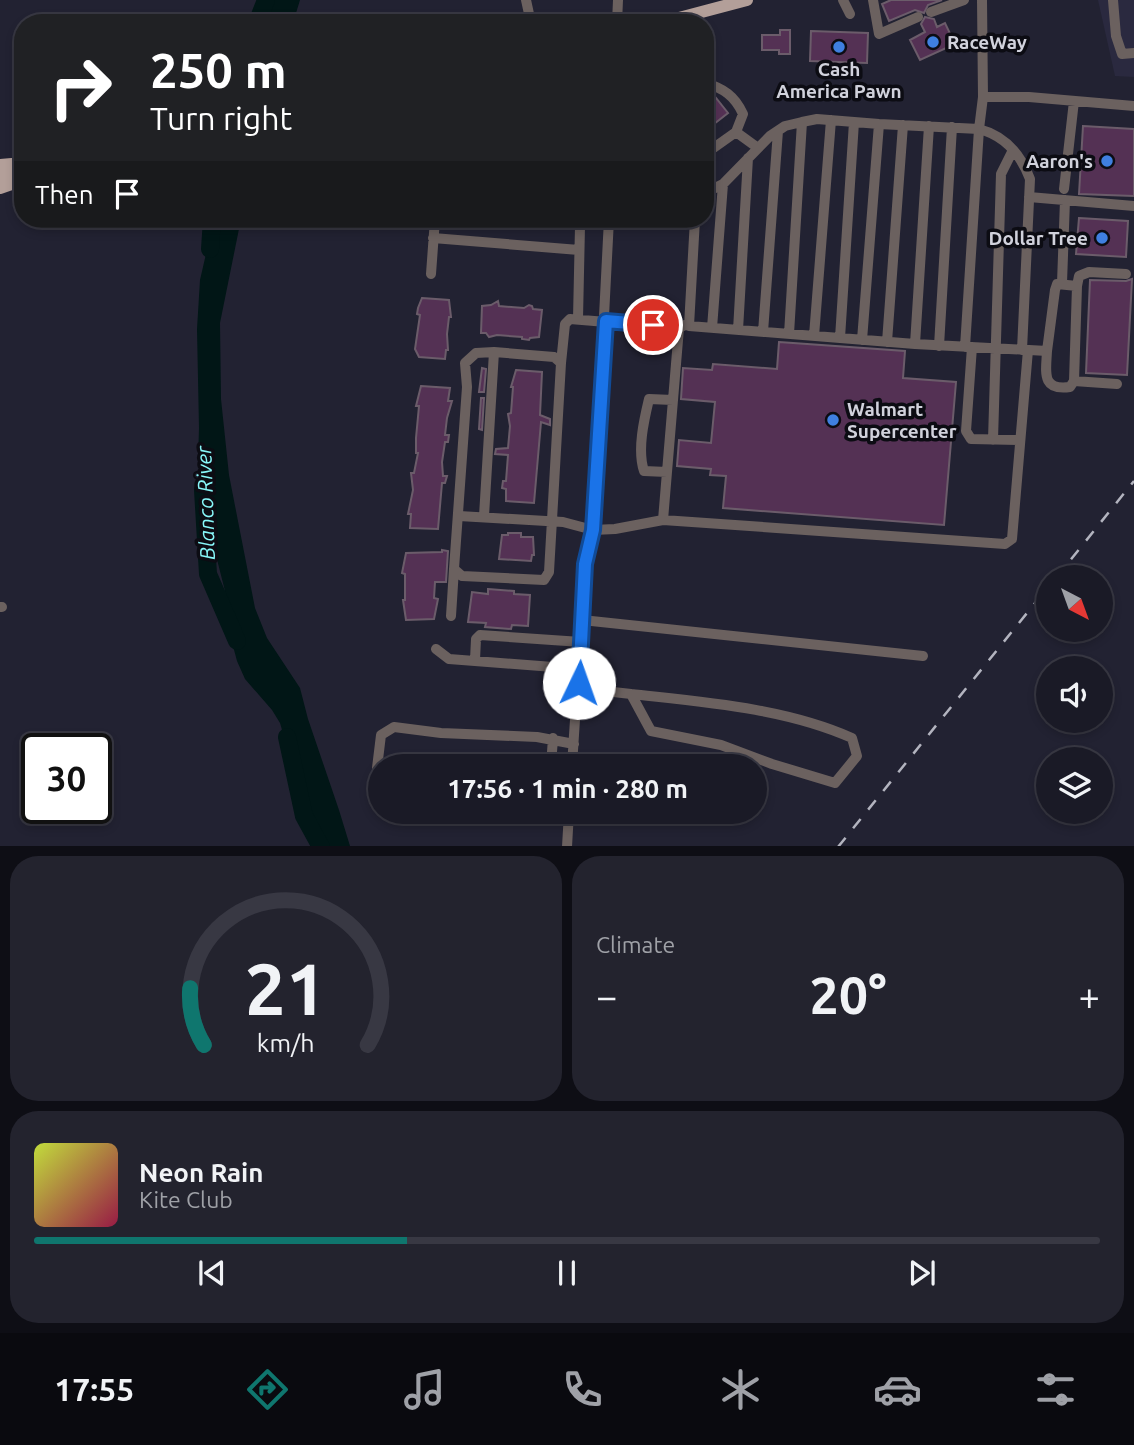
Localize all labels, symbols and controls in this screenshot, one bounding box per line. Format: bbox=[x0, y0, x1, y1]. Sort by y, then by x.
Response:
place label: RaceWay bbox=[947, 31, 1027, 53]
marker: RaceWay bbox=[925, 34, 941, 50]
marker: Cash America Pawn bbox=[831, 39, 847, 55]
icon: right bbox=[35, 42, 126, 133]
text: 250 m bbox=[150, 42, 287, 97]
place label: Cash America Pawn bbox=[776, 58, 902, 102]
text: Turn right bbox=[150, 100, 292, 136]
place label: Aaron's bbox=[1026, 150, 1093, 172]
marker: Aaron's bbox=[1099, 153, 1115, 169]
icon: arrive bbox=[108, 175, 146, 213]
text: Then bbox=[35, 180, 94, 209]
place label: Dollar Tree bbox=[989, 227, 1088, 249]
marker: Dollar Tree bbox=[1094, 230, 1110, 246]
pin bbox=[623, 295, 683, 355]
icon: arrive bbox=[634, 306, 672, 344]
place label: Walmart Supercenter bbox=[847, 398, 957, 442]
marker: Walmart Supercenter bbox=[825, 412, 841, 428]
water label: Blanco River bbox=[191, 445, 219, 560]
north arrow bbox=[1036, 565, 1113, 642]
map controls bbox=[1036, 565, 1113, 824]
position arrow bbox=[542, 646, 616, 720]
button: sound bbox=[1036, 656, 1113, 733]
speed limit sign: 30 bbox=[21, 733, 112, 824]
button: layers bbox=[1036, 747, 1113, 824]
text: 17:56 · 1 min · 280 m bbox=[447, 774, 688, 803]
text: Climate bbox=[596, 932, 675, 957]
text: 21 bbox=[245, 947, 327, 1029]
text: 20° bbox=[809, 966, 887, 1024]
text: − bbox=[596, 975, 617, 1017]
text: + bbox=[1079, 975, 1100, 1017]
text: km/h bbox=[257, 1028, 315, 1056]
text: Neon Rain bbox=[139, 1158, 264, 1187]
text: Kite Club bbox=[139, 1187, 233, 1212]
icon: previous bbox=[193, 1254, 231, 1292]
icon: pause bbox=[548, 1254, 586, 1292]
icon: next bbox=[903, 1254, 941, 1292]
icon: directions bbox=[243, 1365, 292, 1414]
icon: music bbox=[400, 1365, 449, 1414]
icon: phone bbox=[558, 1365, 607, 1414]
icon: climate bbox=[716, 1365, 765, 1414]
icon: car bbox=[873, 1365, 922, 1414]
icon: filters bbox=[1031, 1365, 1080, 1414]
text: 17:55 bbox=[54, 1371, 134, 1407]

